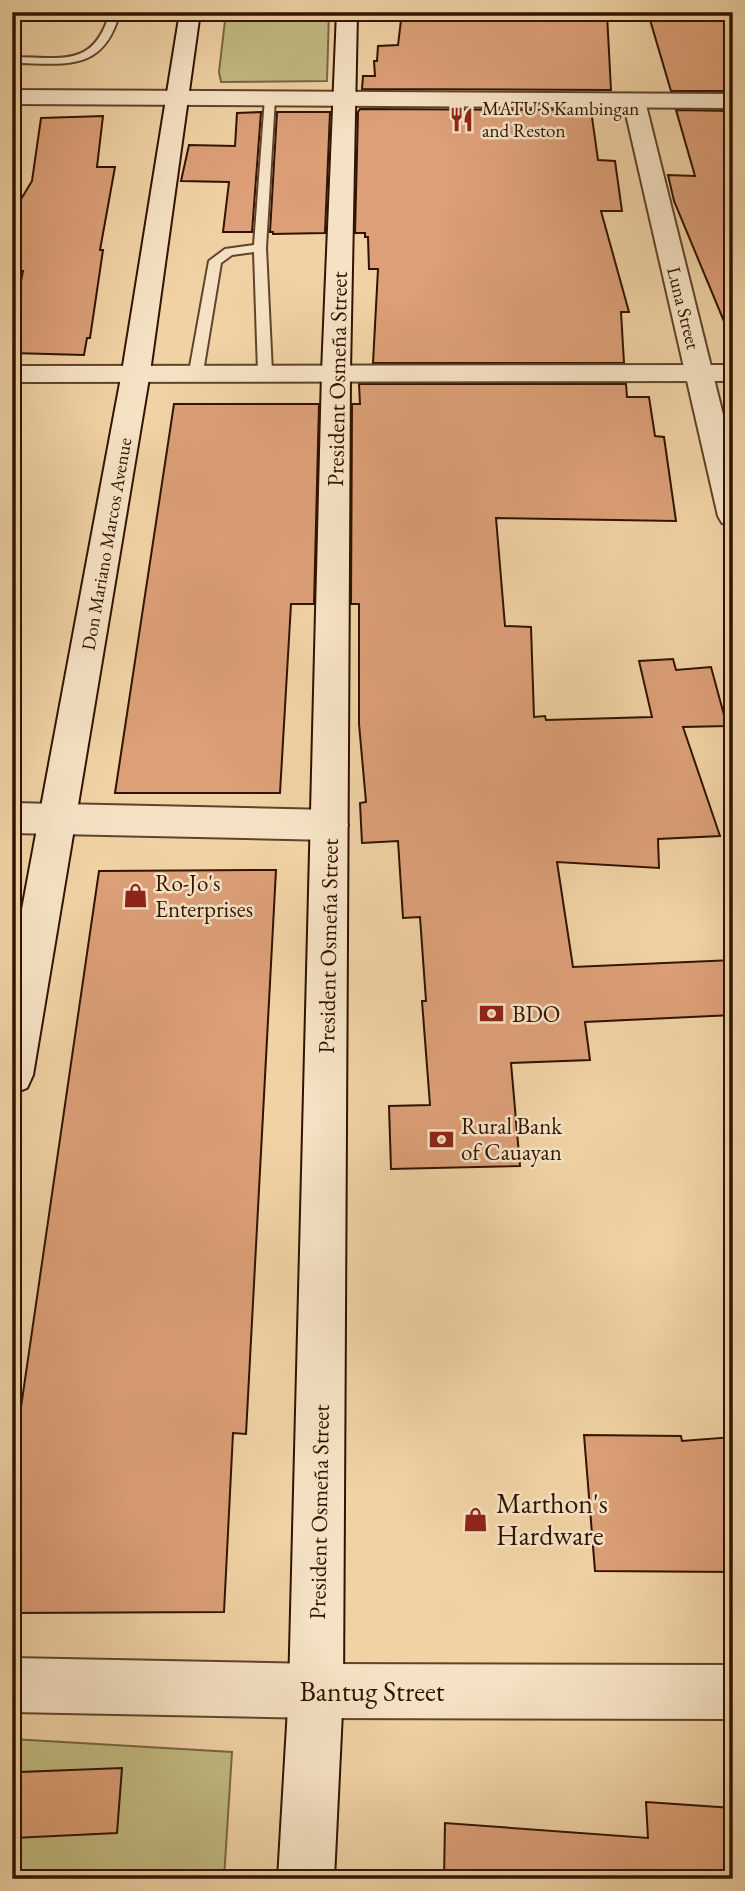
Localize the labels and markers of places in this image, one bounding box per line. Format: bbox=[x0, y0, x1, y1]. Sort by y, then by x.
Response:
place label: MATU'S Kambingan and Reston bbox=[482, 96, 639, 143]
restaurant icon: MATU'S Kambingan and Reston bbox=[448, 105, 476, 133]
place label: Ro-Jo's Enterprises bbox=[155, 868, 253, 924]
shop icon: Ro-Jo's Enterprises bbox=[121, 882, 149, 910]
place label: BDO bbox=[512, 999, 560, 1029]
bank icon: BDO bbox=[478, 1000, 506, 1028]
place label: Rural Bank of Cauayan bbox=[461, 1111, 563, 1167]
bank icon: Rural Bank of Cauayan bbox=[427, 1125, 455, 1153]
place label: Marthon's Hardware bbox=[496, 1485, 608, 1553]
shop icon: Marthon's Hardware bbox=[462, 1505, 490, 1533]

